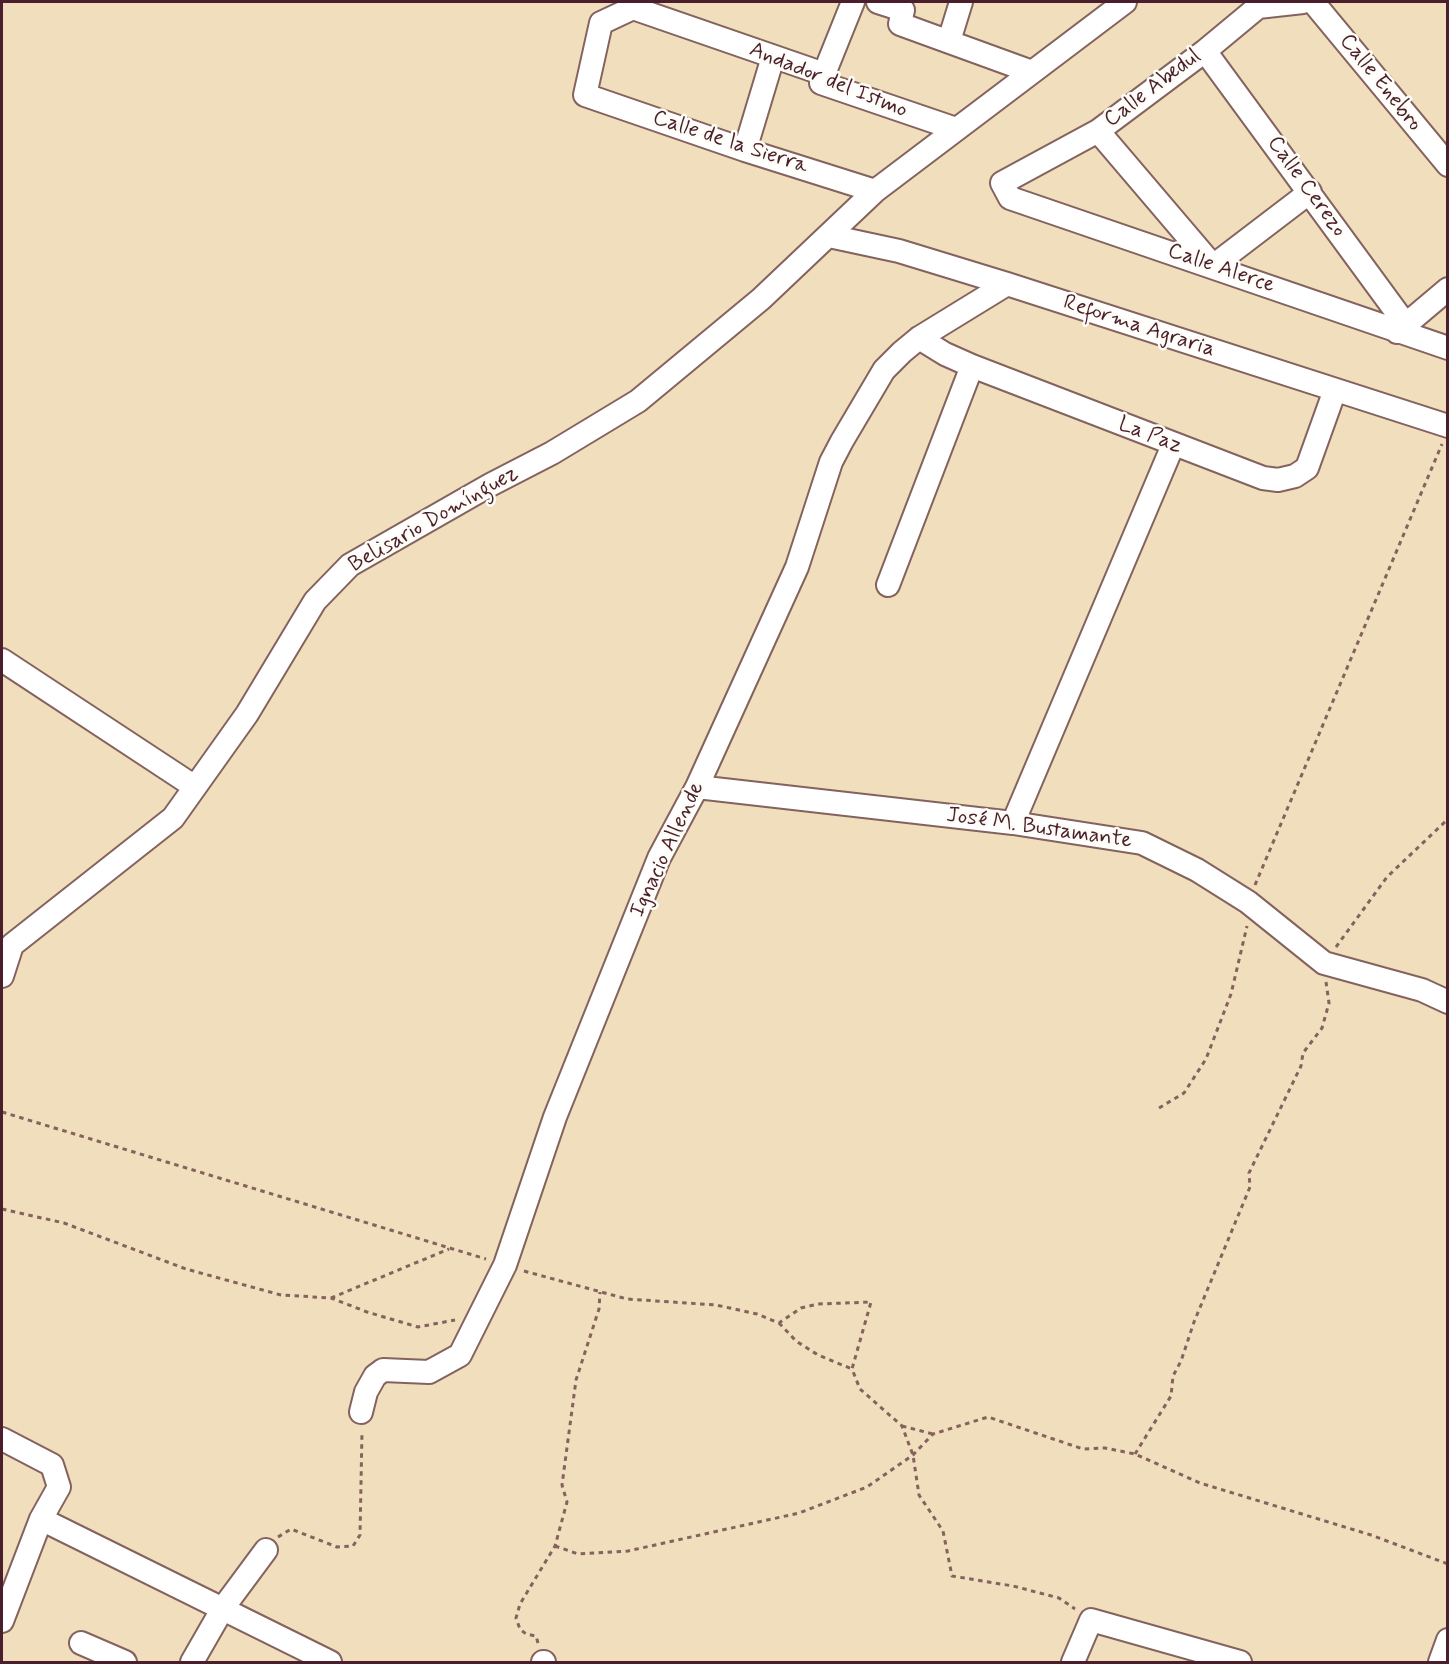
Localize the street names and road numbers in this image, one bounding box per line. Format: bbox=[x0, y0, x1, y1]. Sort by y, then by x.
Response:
street label: Calle Enebro bbox=[1333, 29, 1427, 137]
street label: Andador del Istmo bbox=[745, 37, 911, 125]
street label: Calle Abedul bbox=[1099, 44, 1207, 134]
street label: Calle de la Sierra bbox=[649, 105, 811, 181]
street label: Calle Cerezo bbox=[1261, 131, 1351, 243]
street label: Calle Alerce bbox=[1164, 238, 1278, 300]
street label: Reforma Agraria bbox=[1060, 290, 1218, 364]
street label: La Paz bbox=[1114, 412, 1186, 460]
street label: Belisario Domínguez bbox=[345, 461, 523, 579]
street label: Ignacio Allende bbox=[625, 778, 711, 922]
street label: José M. Bustamante bbox=[945, 803, 1133, 855]

